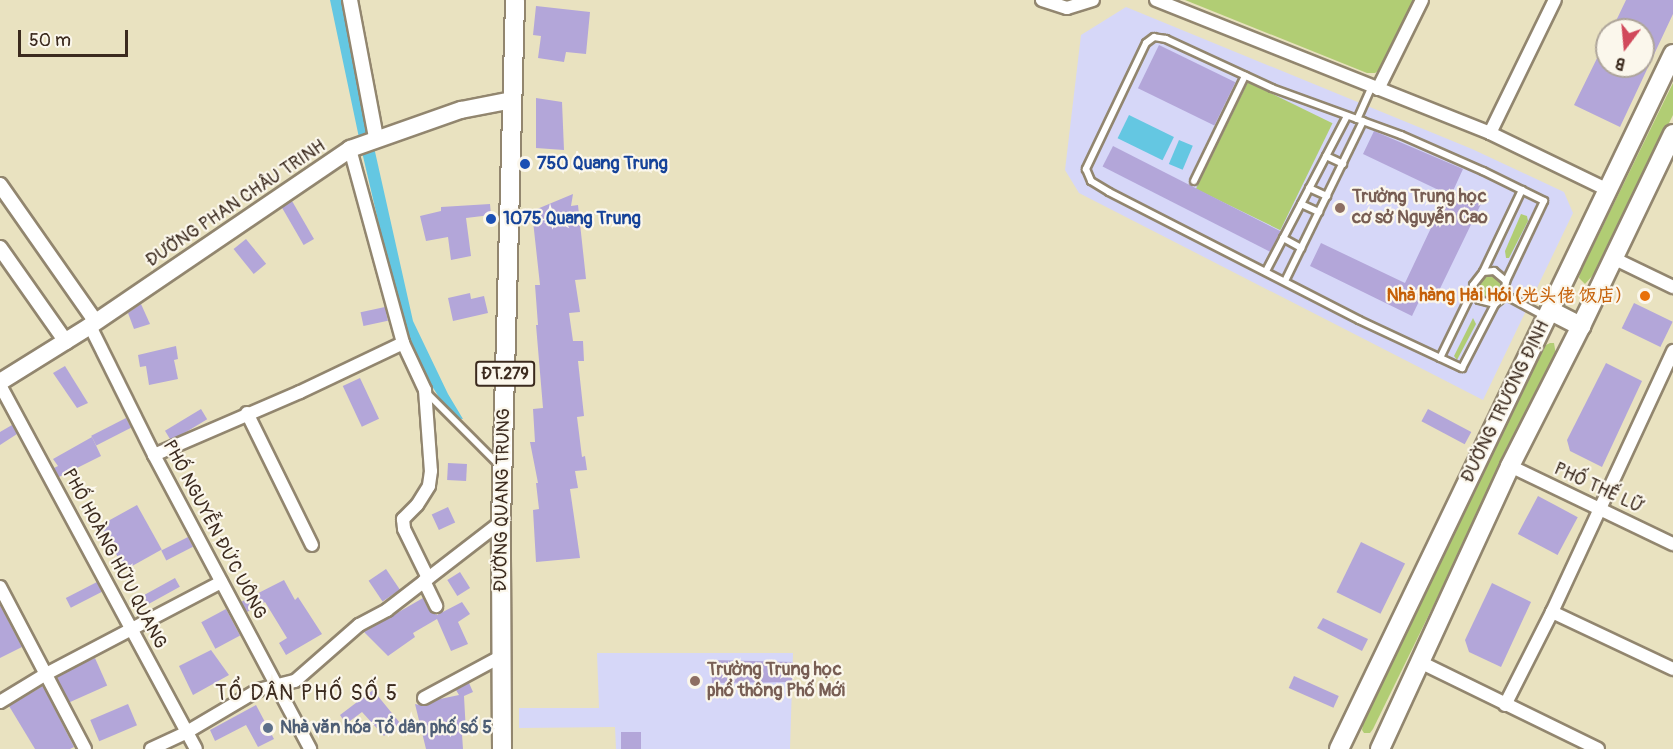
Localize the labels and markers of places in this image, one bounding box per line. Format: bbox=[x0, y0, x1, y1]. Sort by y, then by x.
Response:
place label: 750 Quang Trung bbox=[537, 153, 668, 175]
marker: 750 Quang Trung bbox=[518, 157, 532, 171]
place label: Trường Trung học cơ sở Nguyễn Cao bbox=[1352, 187, 1488, 230]
marker: Trường Trung học cơ sở Nguyễn Cao bbox=[1333, 201, 1347, 215]
place label: 1075 Quang Trung bbox=[503, 208, 641, 230]
marker: 1075 Quang Trung bbox=[484, 212, 498, 226]
place label: Nhà hàng Hải Hói (光头佬 饭店） bbox=[1386, 285, 1633, 307]
marker: Nhà hàng Hải Hói (光头佬 饭店） bbox=[1638, 289, 1652, 303]
place label: Trường Trung học phổ thông Phố Mới bbox=[707, 660, 845, 702]
marker: Trường Trung học phổ thông Phố Mới bbox=[688, 674, 702, 688]
place label: Nhà văn hóa Tổ dân phố số 5 bbox=[280, 717, 492, 739]
marker: Nhà văn hóa Tổ dân phố số 5 bbox=[261, 721, 275, 735]

